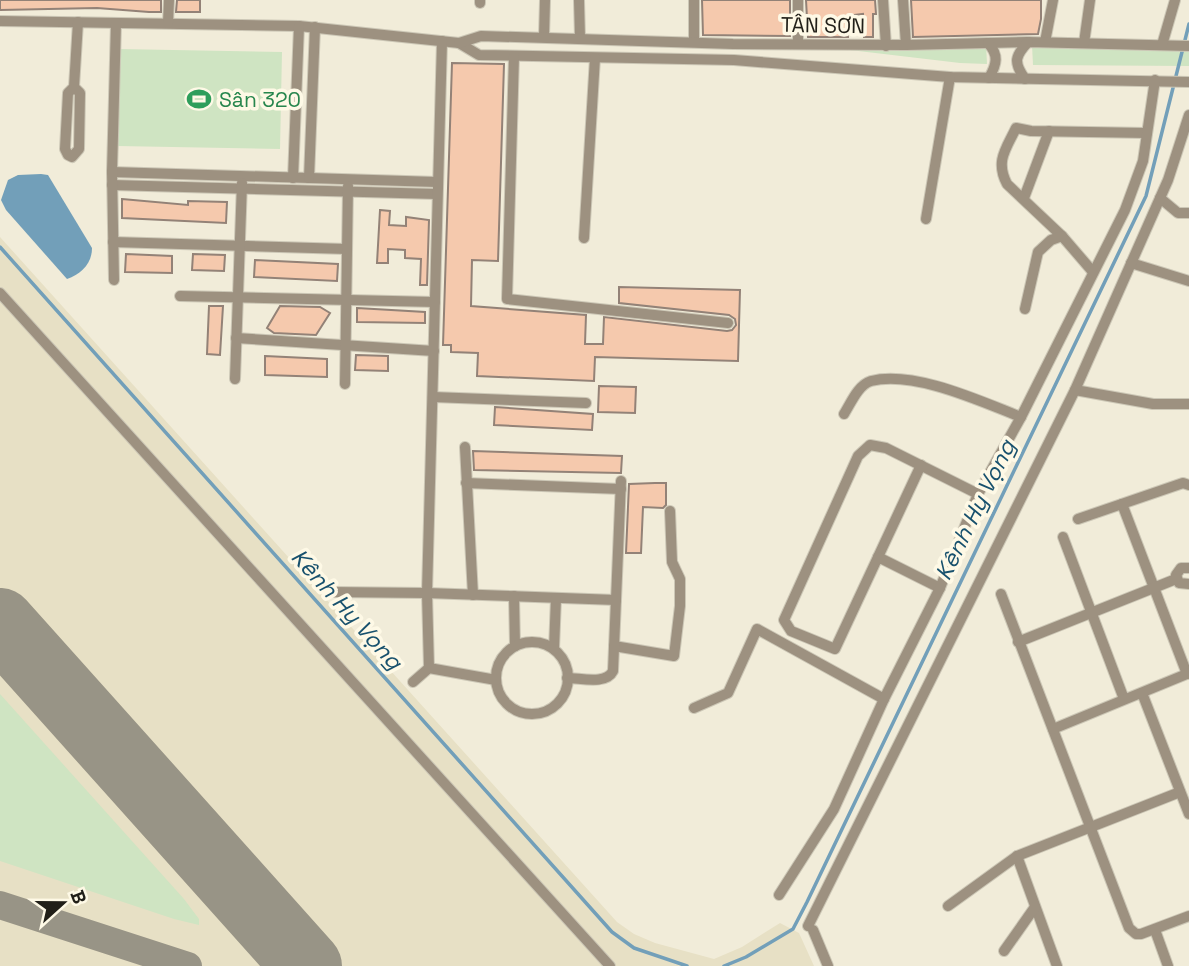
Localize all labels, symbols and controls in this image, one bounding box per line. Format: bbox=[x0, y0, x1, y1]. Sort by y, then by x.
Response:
street label: TÂN SƠN bbox=[781, 11, 865, 39]
sports icon: Sân 320 bbox=[185, 85, 213, 113]
place label: Sân 320 bbox=[219, 86, 301, 113]
water label: Kênh Hy Vọng bbox=[928, 434, 1022, 585]
water label: Kênh Hy Vọng bbox=[285, 542, 410, 677]
north arrow bbox=[28, 868, 98, 938]
text: B bbox=[64, 887, 92, 907]

